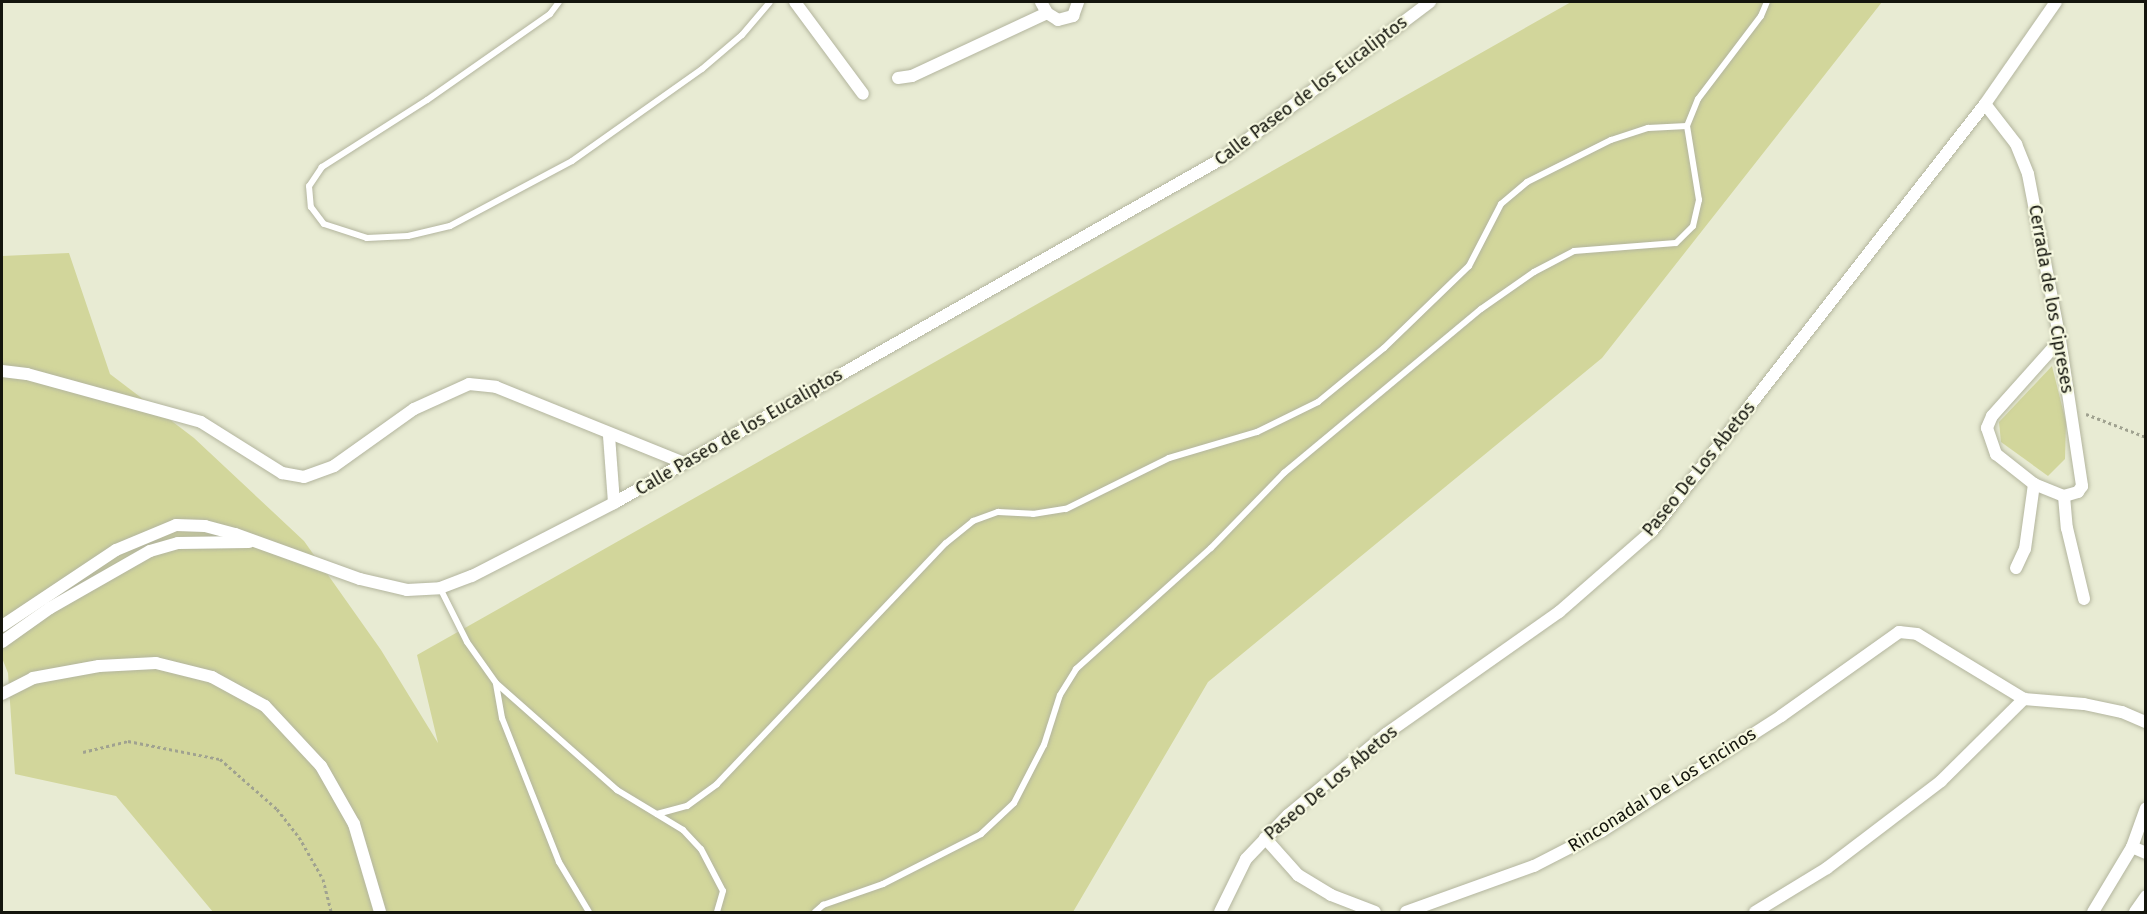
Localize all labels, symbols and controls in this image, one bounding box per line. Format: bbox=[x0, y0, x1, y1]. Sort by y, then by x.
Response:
street label: Calle Paseo de los Eucaliptos bbox=[1210, 12, 1412, 170]
street label: Cerrada de los Cipreses bbox=[2024, 203, 2078, 395]
street label: Calle Paseo de los Eucaliptos bbox=[632, 364, 846, 500]
street label: Paseo De Los Abetos bbox=[1638, 397, 1760, 541]
street label: Paseo De Los Abetos bbox=[1260, 721, 1402, 845]
street label: RinconadaI De Los Encinos bbox=[1564, 723, 1760, 857]

